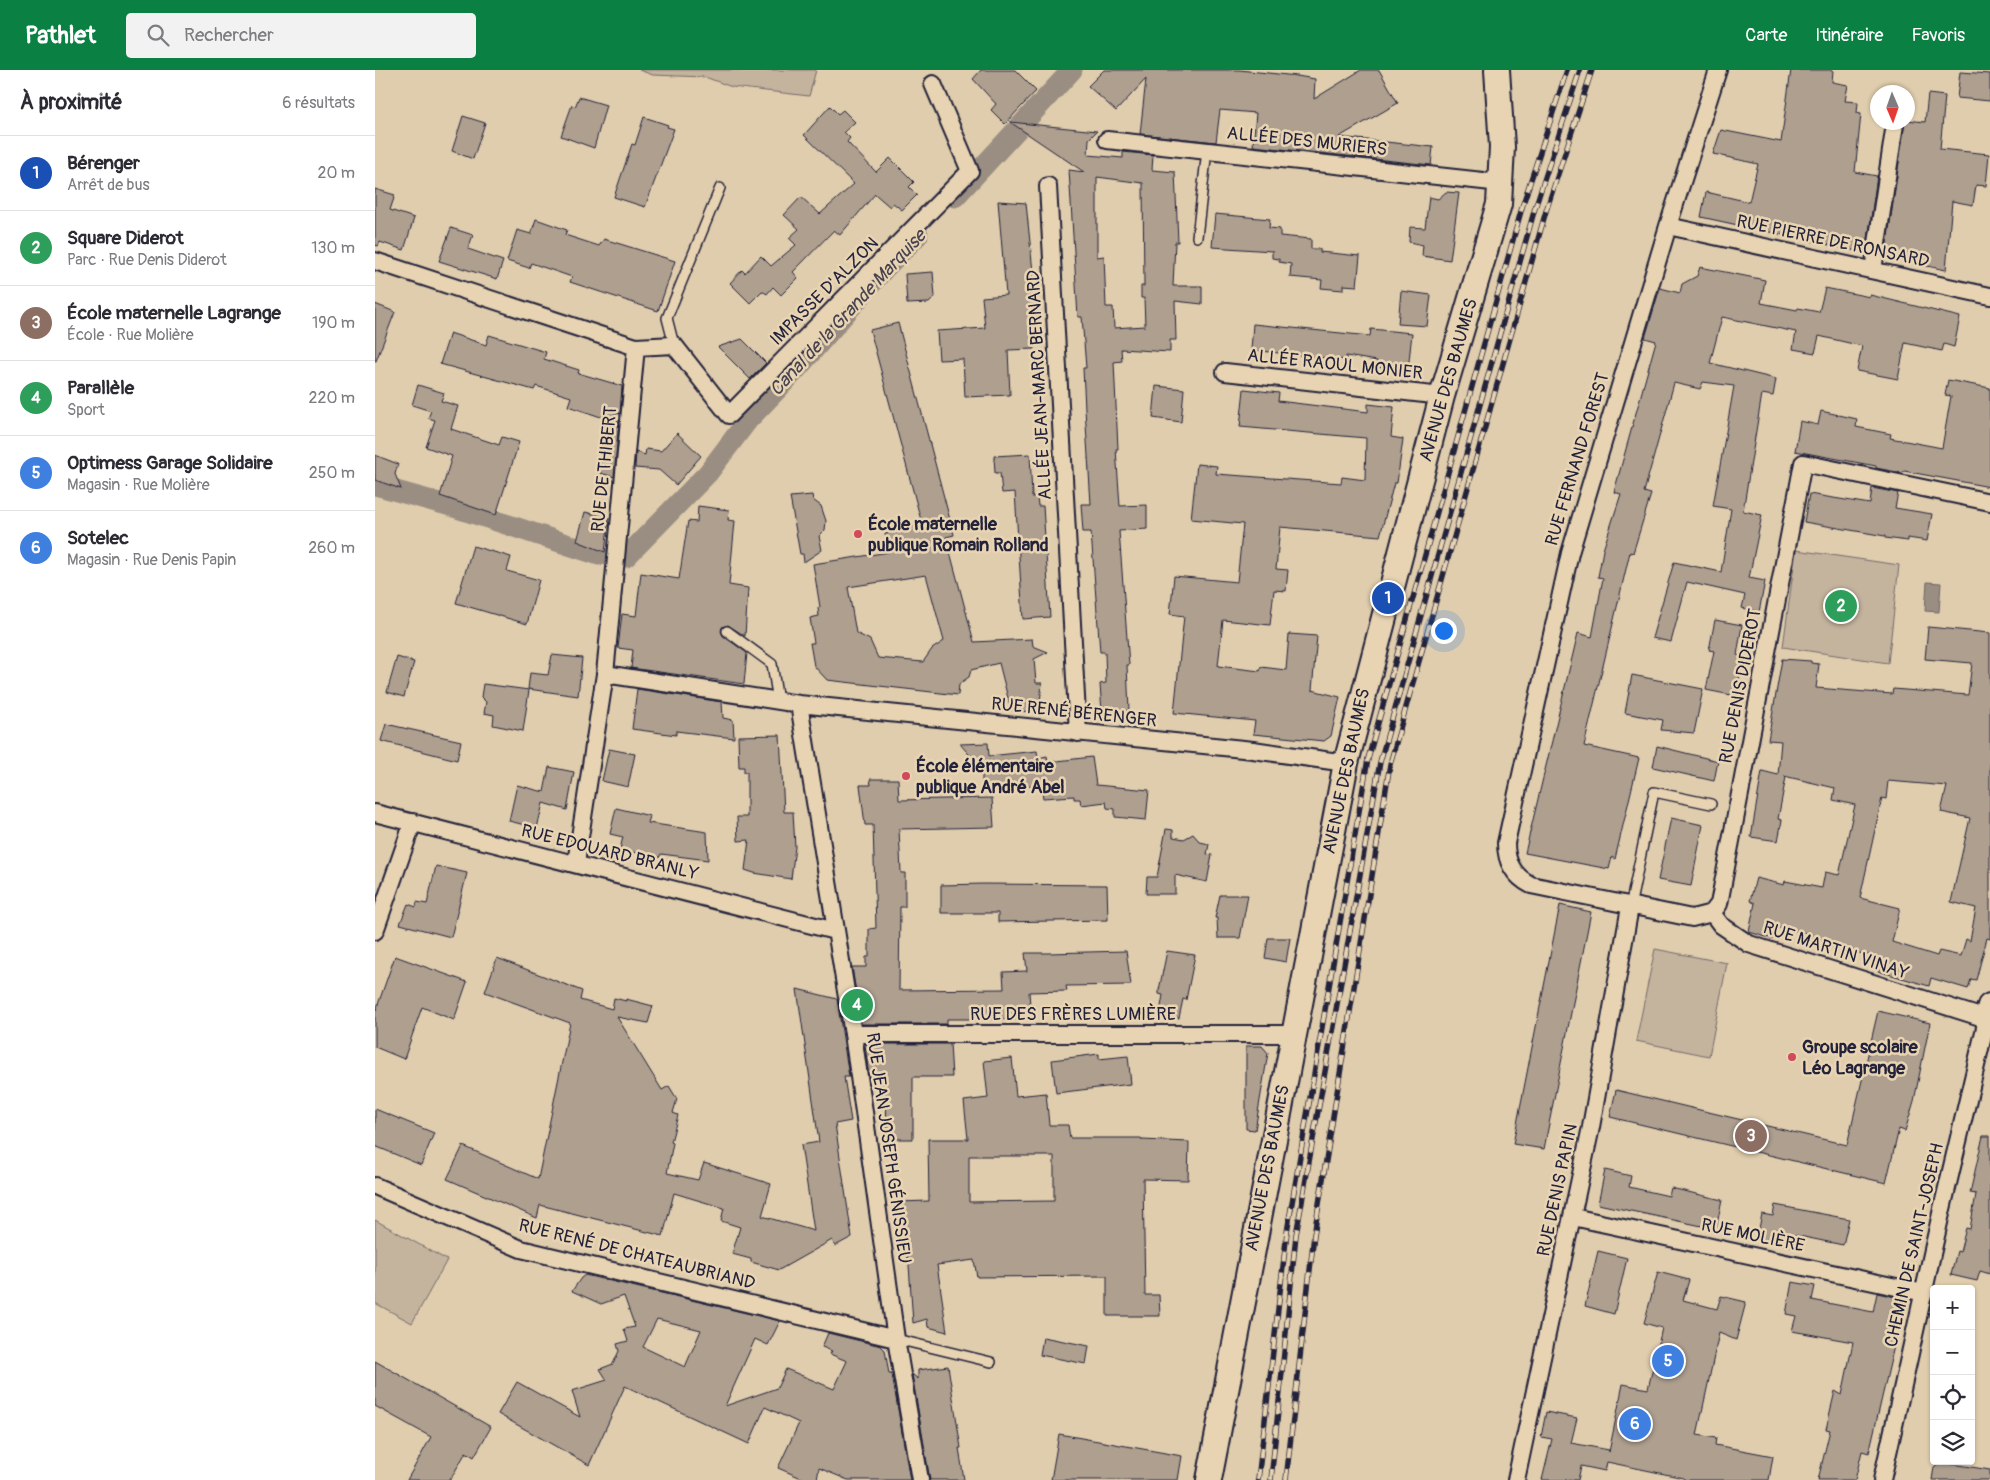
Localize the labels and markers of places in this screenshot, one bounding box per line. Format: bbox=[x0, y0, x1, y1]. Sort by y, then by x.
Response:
place label: École maternelle publique Romain Rolland bbox=[868, 513, 1049, 557]
marker: École maternelle publique Romain Rolland bbox=[852, 528, 864, 540]
pin: 1 bbox=[1372, 579, 1404, 617]
pin: 2 bbox=[1825, 587, 1857, 625]
place label: École élémentaire publique André Abel bbox=[916, 755, 1064, 799]
marker: École élémentaire publique André Abel bbox=[900, 770, 912, 782]
pin: 4 bbox=[841, 986, 873, 1024]
place label: Groupe scolaire Léo Lagrange bbox=[1802, 1036, 1919, 1080]
marker: Groupe scolaire Léo Lagrange bbox=[1786, 1051, 1798, 1063]
pin: 3 bbox=[1735, 1117, 1767, 1155]
pin: 5 bbox=[1652, 1342, 1684, 1380]
pin: 6 bbox=[1619, 1405, 1651, 1443]

